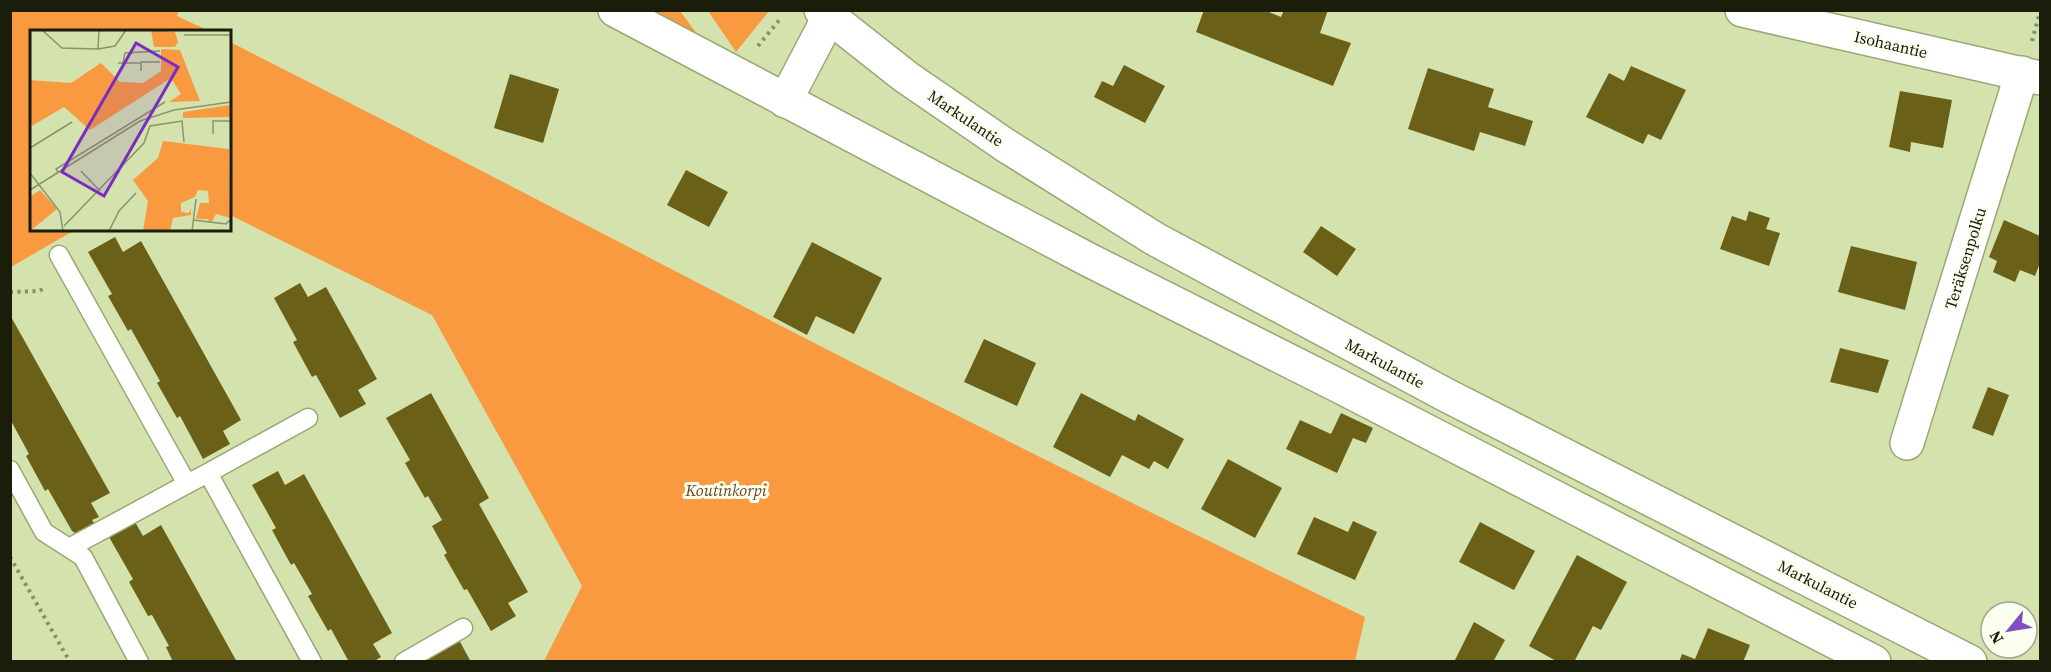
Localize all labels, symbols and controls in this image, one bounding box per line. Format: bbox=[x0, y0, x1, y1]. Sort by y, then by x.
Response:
street label: Isohaantie bbox=[1852, 25, 1930, 63]
inset map bbox=[30, 30, 231, 231]
street label: Markulantie bbox=[924, 84, 1008, 152]
street label: Teräksenpolku bbox=[1939, 204, 1991, 312]
street label: Markulantie bbox=[1341, 333, 1429, 393]
park label: Koutinkorpi bbox=[684, 479, 767, 501]
street label: Markulantie bbox=[1774, 554, 1862, 614]
north arrow bbox=[1979, 600, 2039, 660]
text: N bbox=[1983, 627, 2008, 648]

